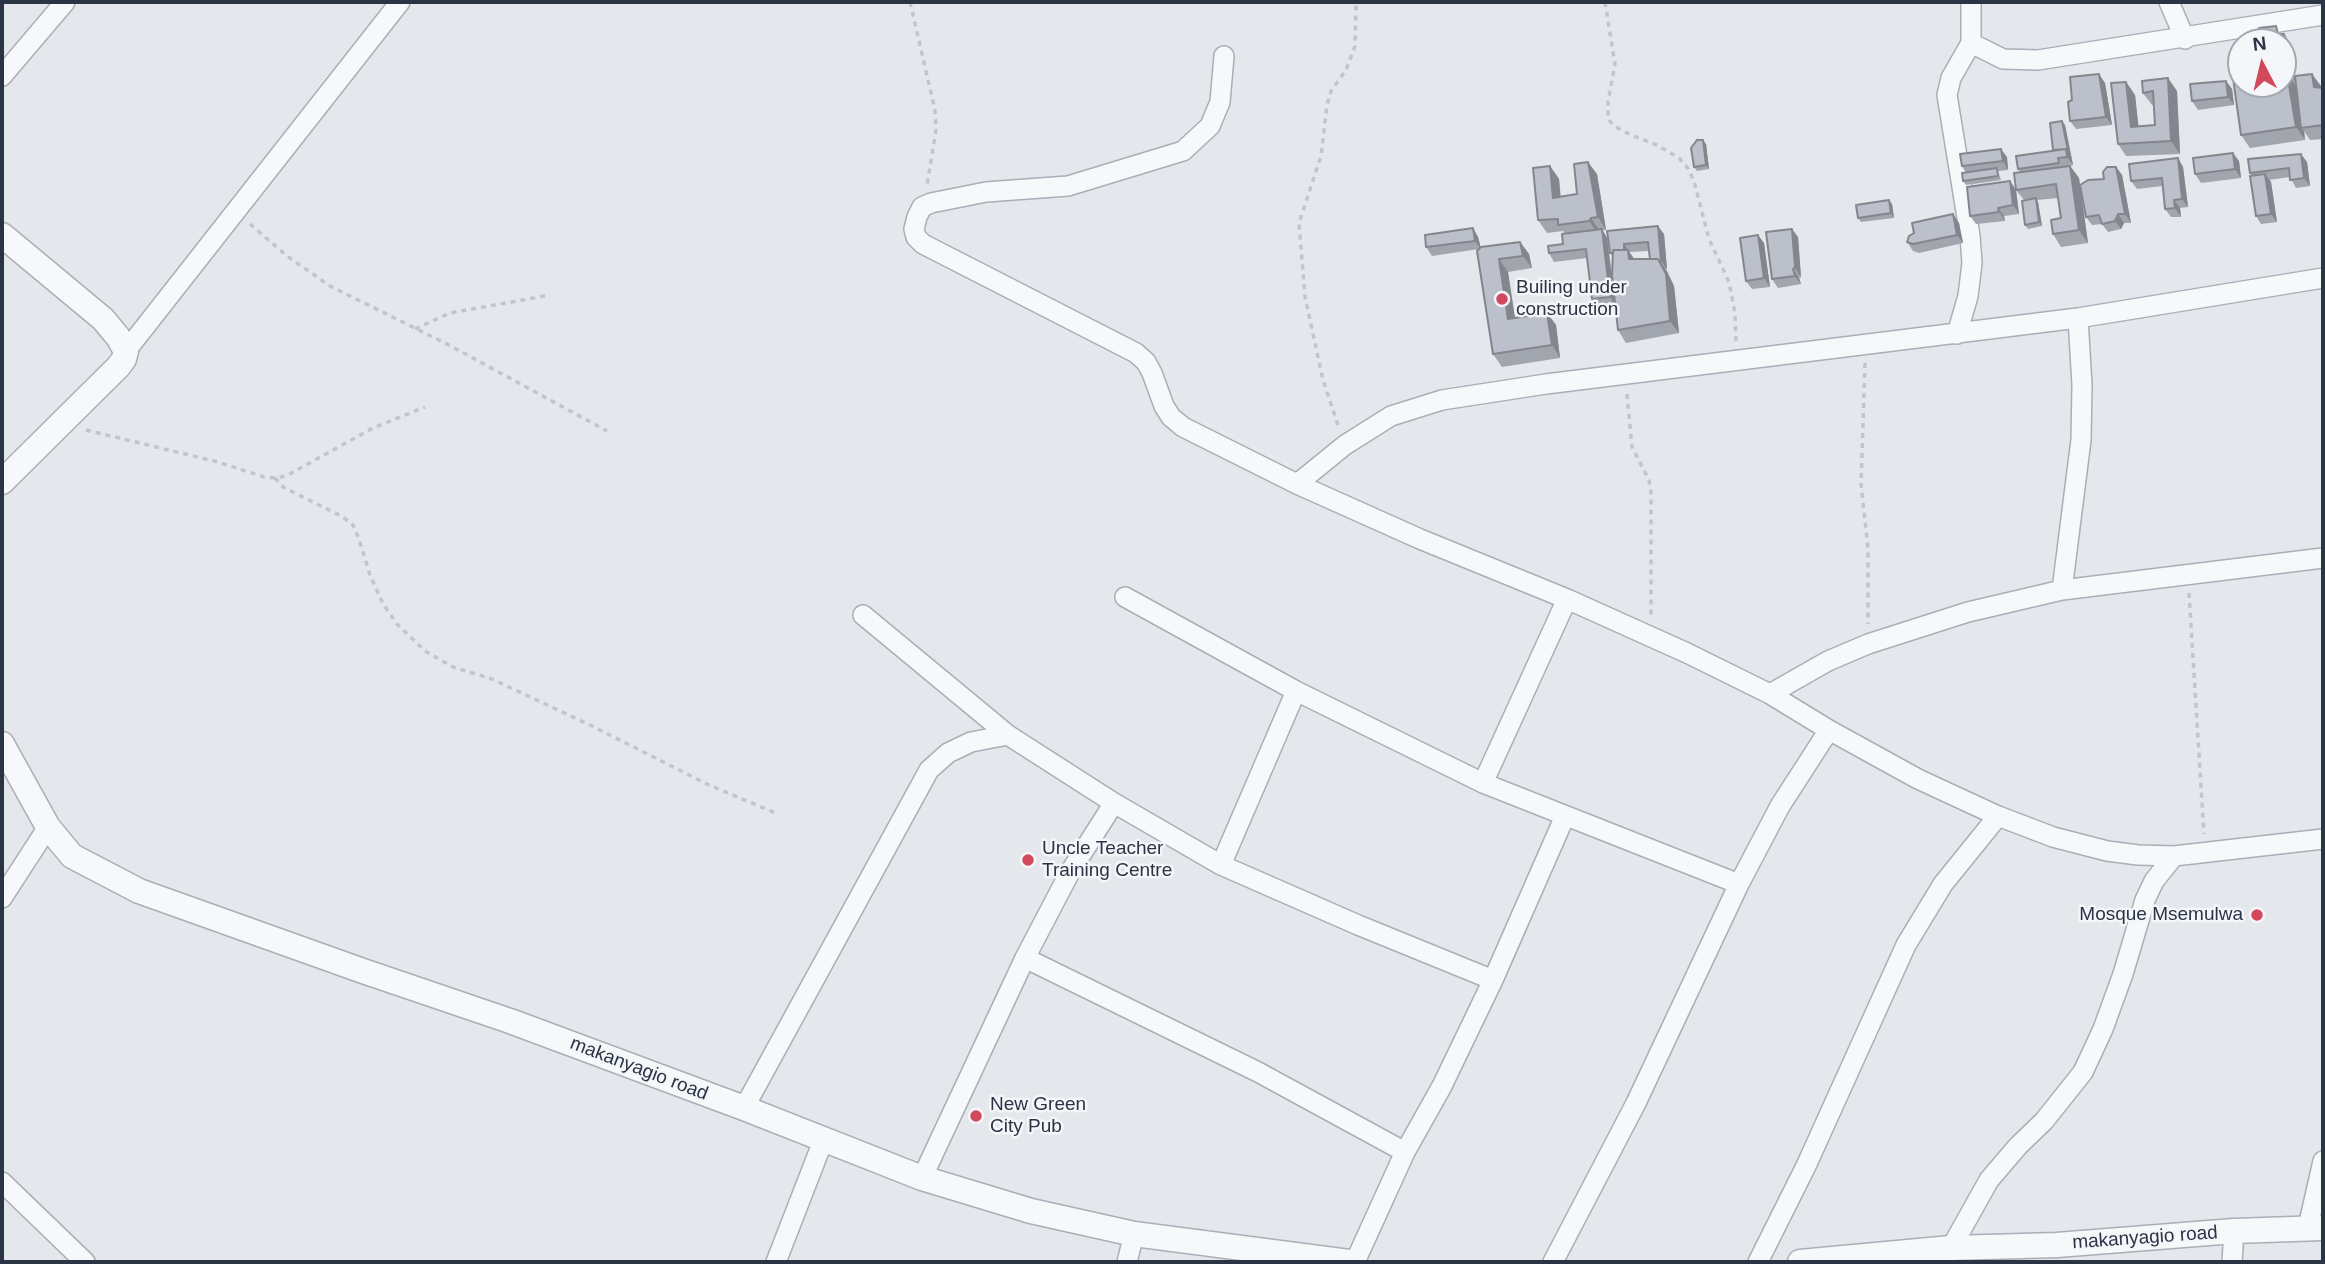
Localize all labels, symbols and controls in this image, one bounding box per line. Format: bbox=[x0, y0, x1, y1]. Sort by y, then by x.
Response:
north arrow bbox=[2227, 28, 2297, 98]
text: N bbox=[2252, 32, 2268, 55]
place label: Builing under construction bbox=[1516, 277, 1627, 321]
marker: Builing under construction bbox=[1494, 291, 1510, 307]
place label: Uncle Teacher Training Centre bbox=[1042, 838, 1172, 882]
marker: Uncle Teacher Training Centre bbox=[1020, 852, 1036, 868]
place label: Mosque Msemulwa bbox=[2079, 904, 2243, 926]
marker: Mosque Msemulwa bbox=[2249, 907, 2265, 923]
street label: makanyagio road bbox=[567, 1032, 711, 1106]
place label: New Green City Pub bbox=[990, 1094, 1086, 1138]
marker: New Green City Pub bbox=[968, 1108, 984, 1124]
street label: makanyagio road bbox=[2072, 1222, 2218, 1254]

